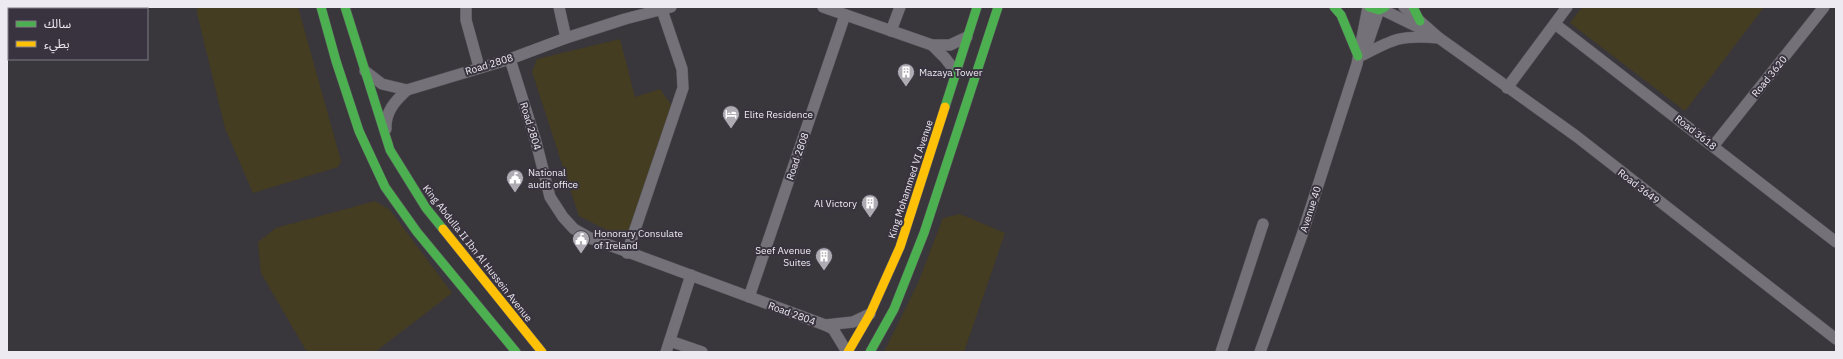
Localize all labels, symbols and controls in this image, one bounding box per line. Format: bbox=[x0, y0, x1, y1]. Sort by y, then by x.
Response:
legend bbox=[8, 8, 148, 60]
text: سالك bbox=[44, 16, 71, 31]
text: بطيء bbox=[44, 36, 70, 54]
street label: Road 2808 bbox=[464, 51, 515, 78]
street label: Road 3620 bbox=[1749, 53, 1790, 100]
building icon: Mazaya Tower bbox=[896, 62, 916, 87]
place label: Mazaya Tower bbox=[919, 66, 983, 79]
street label: Road 2804 bbox=[517, 101, 544, 152]
hotel icon: Elite Residence bbox=[721, 104, 741, 129]
place label: Elite Residence bbox=[744, 108, 813, 121]
street label: Road 3618 bbox=[1672, 112, 1719, 153]
street label: King Mohammed VI Avenue bbox=[885, 118, 936, 240]
street label: Road 2808 bbox=[783, 131, 812, 182]
place label: National audit office bbox=[528, 166, 579, 191]
street label: Road 3649 bbox=[1615, 166, 1662, 207]
public building icon: National audit office bbox=[505, 168, 525, 193]
street label: King Abdulla II Ibn Al Hussein Avenue bbox=[420, 182, 536, 325]
street label: Avenue 40 bbox=[1297, 184, 1324, 234]
building icon: Al Victory bbox=[860, 193, 880, 218]
place label: Al Victory bbox=[814, 197, 857, 210]
place label: Honorary Consulate of Ireland bbox=[594, 227, 684, 252]
public building icon: Honorary Consulate of Ireland bbox=[571, 229, 591, 254]
place label: Seef Avenue Suites bbox=[755, 244, 812, 269]
building icon: Seef Avenue Suites bbox=[814, 246, 834, 271]
street label: Road 2804 bbox=[766, 299, 817, 328]

